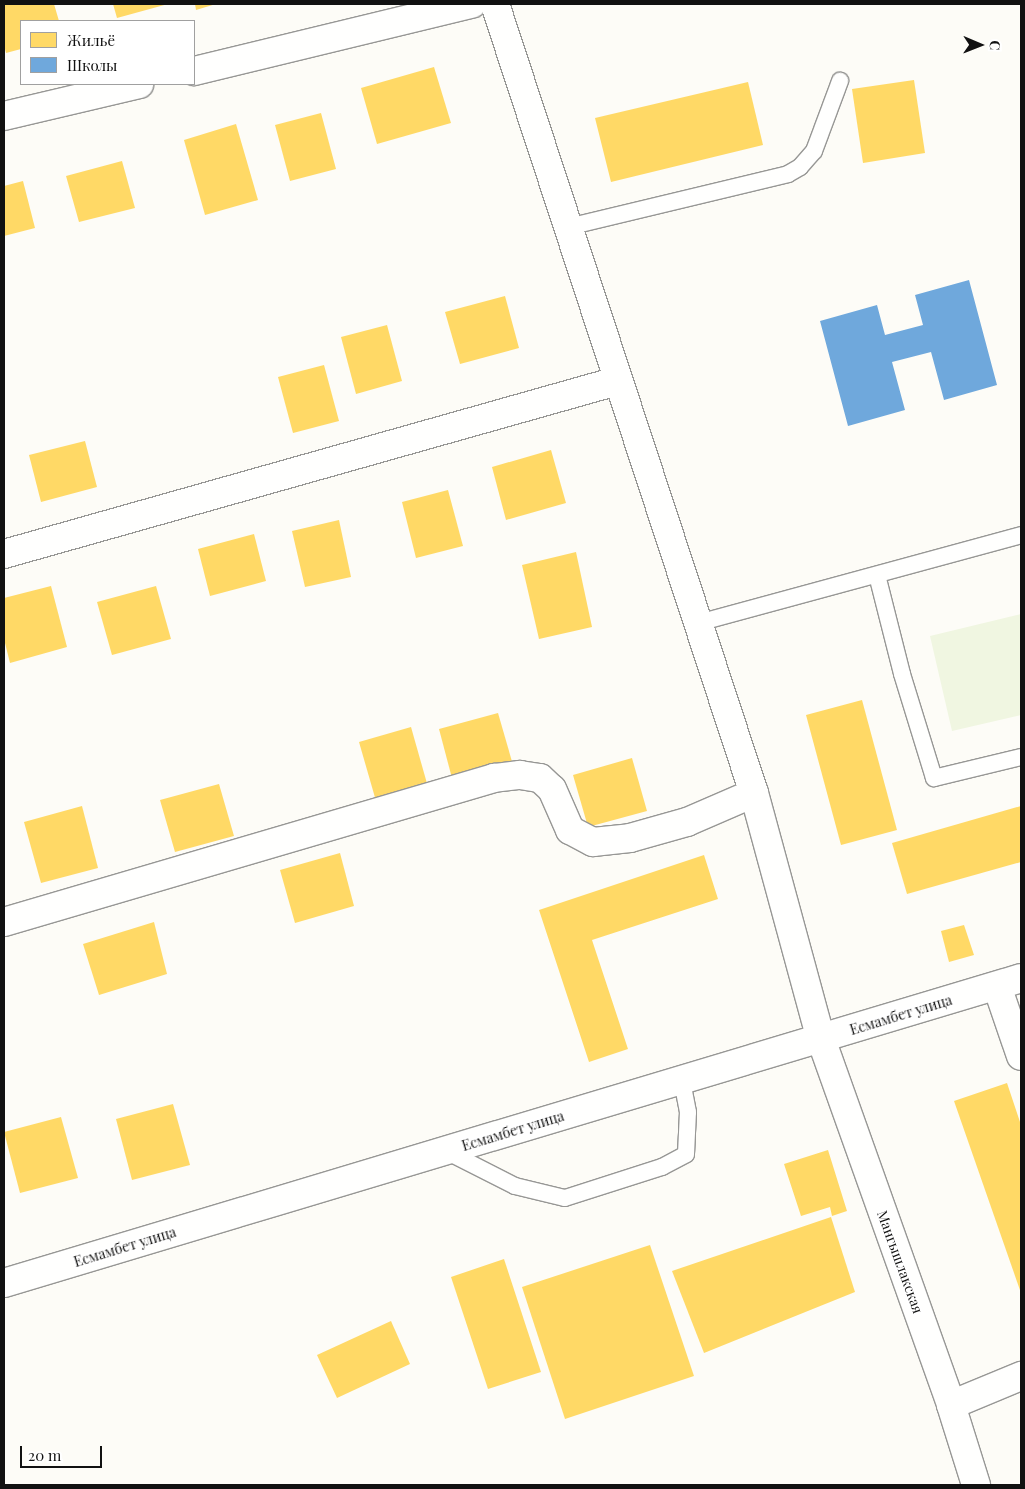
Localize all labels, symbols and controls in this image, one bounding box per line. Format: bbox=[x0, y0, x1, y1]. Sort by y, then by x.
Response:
legend bbox=[20, 20, 195, 85]
north arrow bbox=[955, 20, 1005, 70]
text: Жильё bbox=[67, 30, 115, 50]
text: С bbox=[986, 40, 1005, 50]
text: Школы bbox=[67, 55, 117, 75]
street label: Есмамбет улица bbox=[848, 991, 954, 1039]
street label: Есмамбет улица bbox=[460, 1107, 566, 1155]
street label: Мангышлакская bbox=[874, 1208, 926, 1316]
street label: Есмамбет улица bbox=[72, 1223, 178, 1271]
scale bar bbox=[22, 1436, 105, 1468]
text: 20 m bbox=[28, 1445, 61, 1465]

